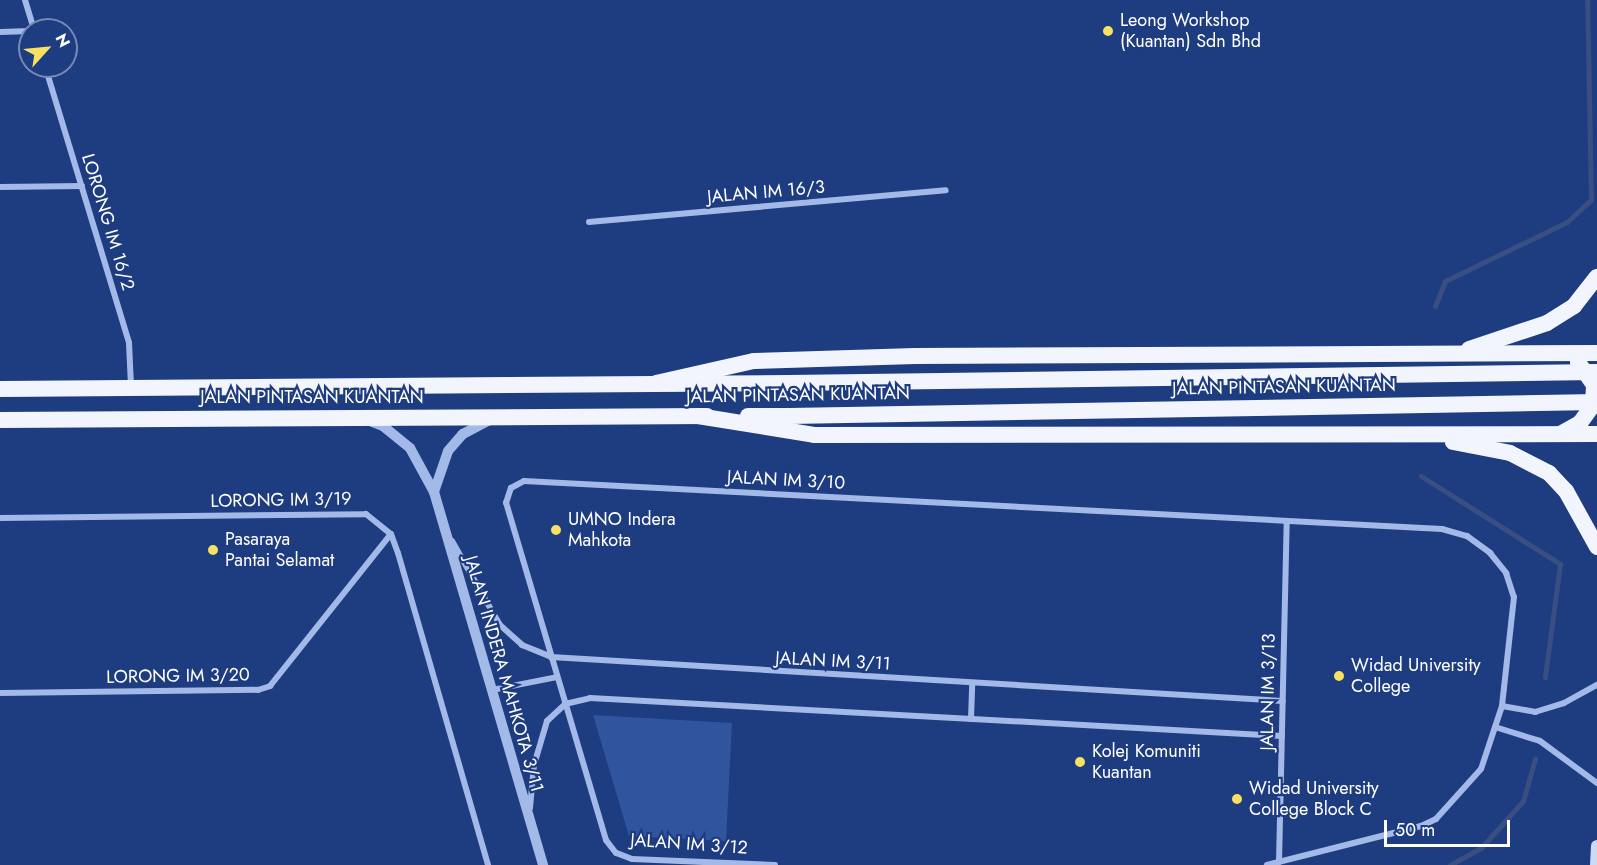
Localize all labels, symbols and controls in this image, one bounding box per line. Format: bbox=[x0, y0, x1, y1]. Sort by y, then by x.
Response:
place label: Leong Workshop (Kuantan) Sdn Bhd bbox=[1120, 10, 1261, 52]
north arrow bbox=[18, 18, 78, 78]
marker: Leong Workshop (Kuantan) Sdn Bhd bbox=[1101, 24, 1115, 38]
text: N bbox=[50, 30, 76, 51]
street label: LORONG IM 16/2 bbox=[77, 151, 139, 293]
street label: JALAN IM 16/3 bbox=[706, 176, 826, 208]
street label: JALAN PINTASAN KUANTAN bbox=[1172, 374, 1396, 400]
street label: JALAN PINTASAN KUANTAN bbox=[686, 382, 910, 408]
street label: JALAN PINTASAN KUANTAN bbox=[200, 386, 424, 408]
street label: JALAN IM 3/10 bbox=[726, 466, 846, 494]
street label: LORONG IM 3/19 bbox=[210, 488, 352, 512]
place label: UMNO Indera Mahkota bbox=[568, 509, 676, 552]
marker: UMNO Indera Mahkota bbox=[549, 523, 563, 537]
place label: Pasaraya Pantai Selamat bbox=[225, 529, 334, 572]
marker: Pasaraya Pantai Selamat bbox=[206, 543, 220, 557]
street label: JALAN INDERA MAHKOTA 3/11 bbox=[460, 553, 548, 795]
street label: JALAN IM 3/13 bbox=[1256, 633, 1280, 751]
street label: JALAN IM 3/11 bbox=[775, 647, 891, 675]
place label: Widad University College bbox=[1351, 655, 1481, 698]
street label: LORONG IM 3/20 bbox=[106, 664, 250, 688]
marker: Widad University College bbox=[1332, 669, 1346, 683]
place label: Kolej Komuniti Kuantan bbox=[1092, 741, 1201, 783]
marker: Kolej Komuniti Kuantan bbox=[1073, 755, 1087, 769]
place label: Widad University College Block C bbox=[1249, 778, 1379, 820]
marker: Widad University College Block C bbox=[1230, 792, 1244, 806]
scale bar bbox=[1387, 808, 1513, 846]
text: 50 m bbox=[1395, 817, 1435, 843]
street label: JALAN IM 3/12 bbox=[630, 829, 748, 859]

